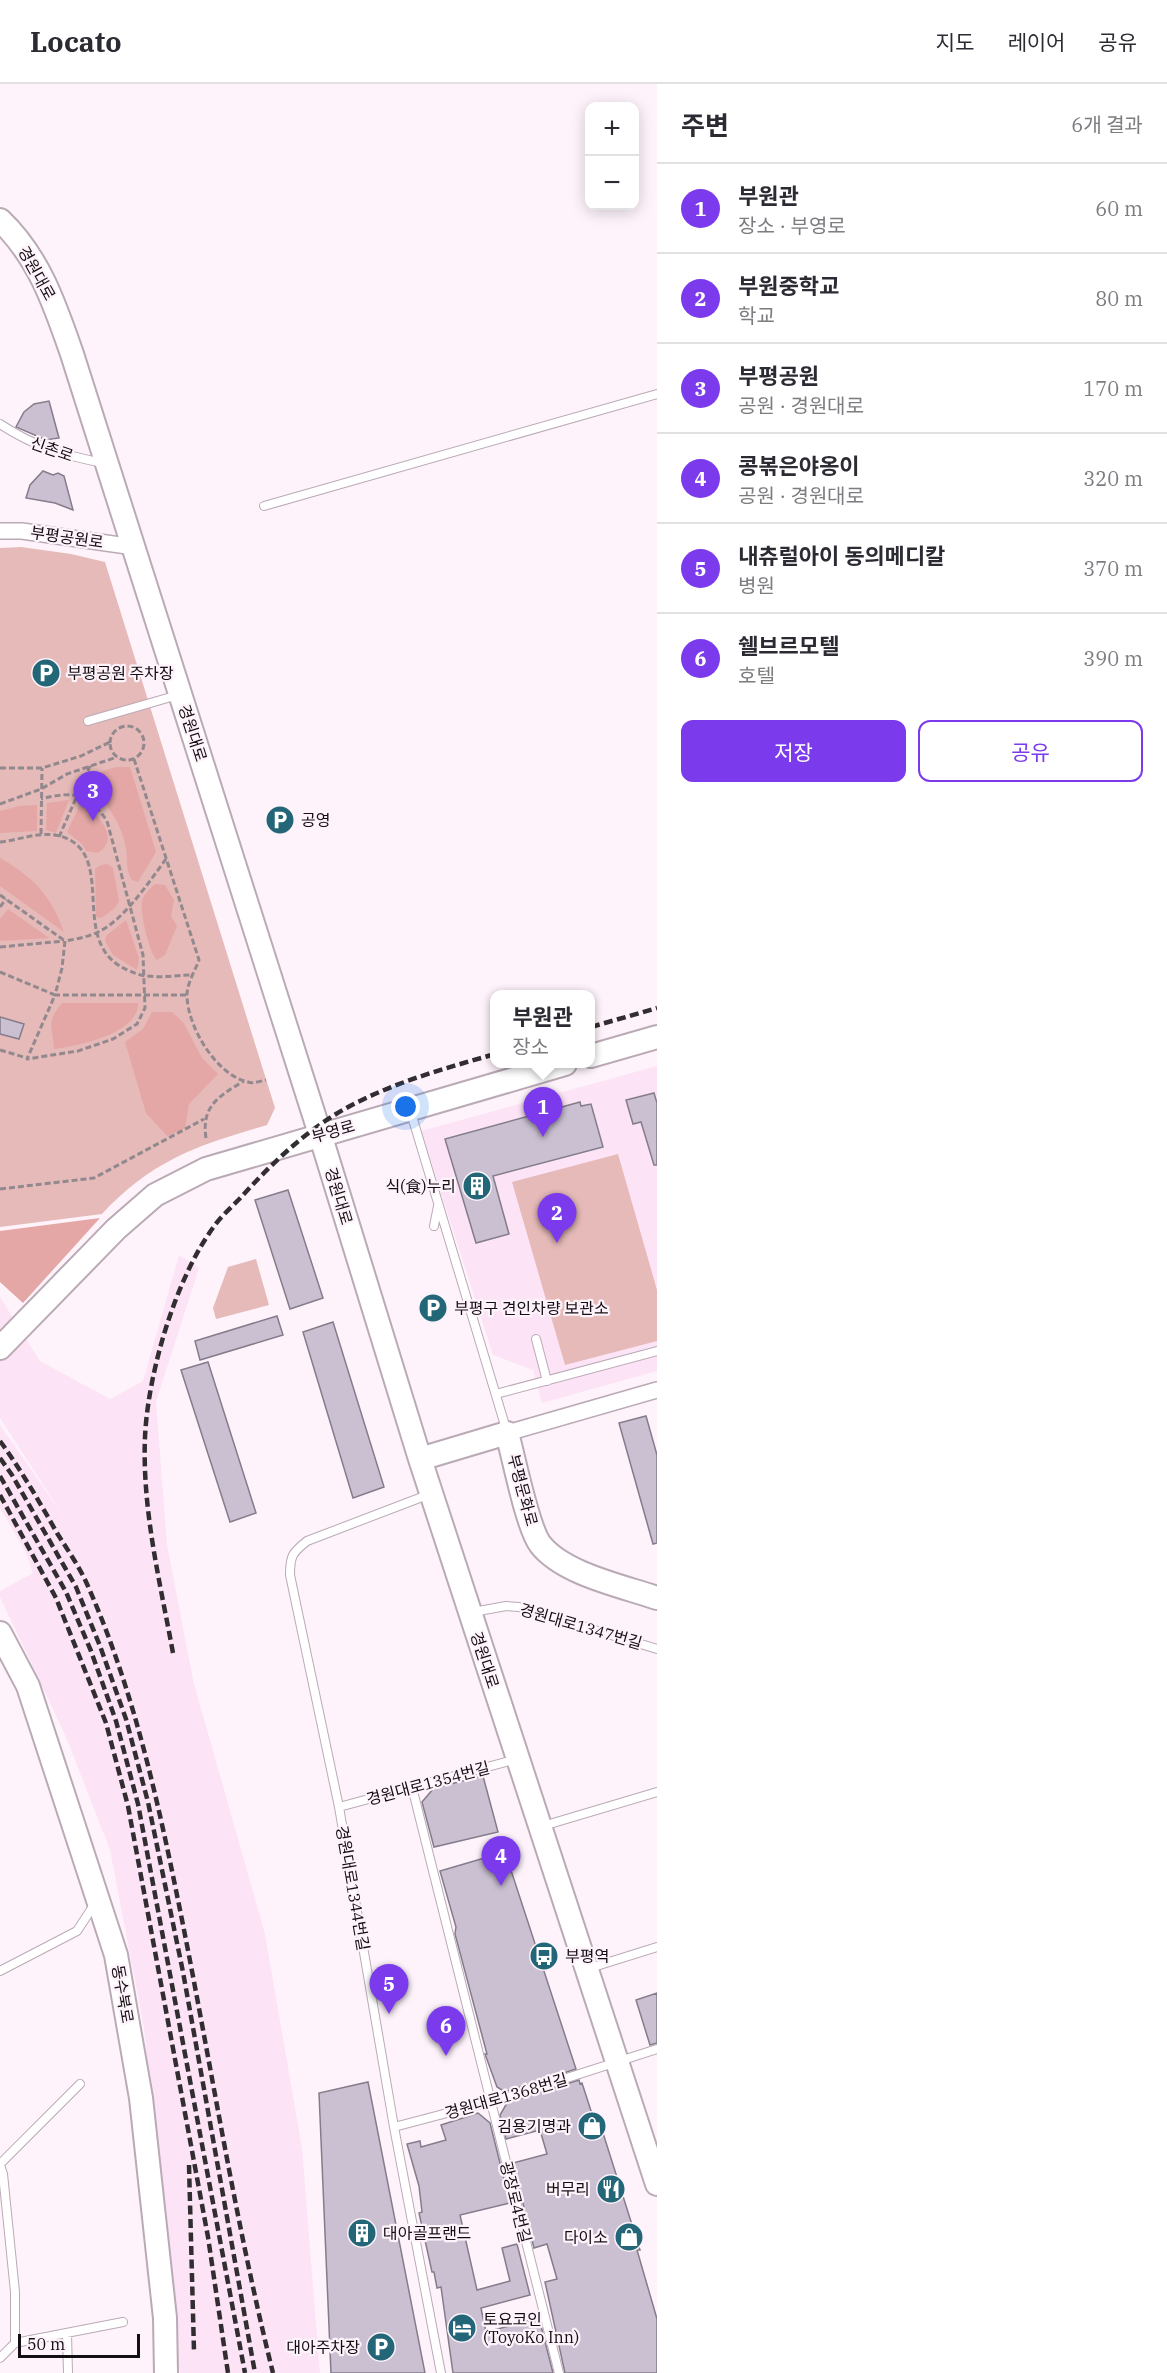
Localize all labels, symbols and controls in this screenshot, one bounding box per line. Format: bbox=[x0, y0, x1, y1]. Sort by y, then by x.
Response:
text: Locato bbox=[30, 23, 122, 60]
text: 지도 bbox=[936, 28, 974, 56]
text: 레이어 bbox=[1007, 28, 1065, 56]
text: 공유 bbox=[1098, 28, 1137, 56]
map controls bbox=[585, 102, 639, 210]
button: + bbox=[585, 102, 639, 156]
text: 주변 bbox=[681, 108, 729, 142]
text: 6개 결과 bbox=[1071, 111, 1143, 138]
button: − bbox=[585, 156, 639, 210]
text: 부원관 bbox=[738, 181, 799, 210]
text: 1 bbox=[695, 195, 707, 222]
text: 60 m bbox=[1095, 195, 1143, 222]
text: 장소 · 부영로 bbox=[738, 212, 846, 239]
street label: 경원대로 bbox=[14, 242, 60, 304]
text: 부원중학교 bbox=[738, 271, 839, 300]
text: 2 bbox=[695, 285, 707, 312]
text: 80 m bbox=[1095, 285, 1143, 312]
text: 학교 bbox=[738, 302, 775, 329]
text: 부평공원 bbox=[738, 361, 819, 390]
text: 3 bbox=[695, 375, 707, 402]
text: 170 m bbox=[1083, 375, 1143, 402]
text: 공원 · 경원대로 bbox=[738, 392, 864, 419]
street label: 신촌로 bbox=[28, 432, 76, 466]
text: 콩볶은야옹이 bbox=[738, 451, 859, 480]
text: 4 bbox=[695, 465, 707, 492]
text: 320 m bbox=[1083, 465, 1143, 492]
text: 공원 · 경원대로 bbox=[738, 482, 864, 509]
street label: 부평공원로 bbox=[29, 522, 105, 552]
text: 내츄럴아이 동의메디칼 bbox=[738, 541, 946, 570]
text: 5 bbox=[695, 555, 707, 582]
text: 370 m bbox=[1083, 555, 1143, 582]
text: 병원 bbox=[738, 572, 775, 599]
text: 쉘브르모텔 bbox=[738, 631, 839, 660]
text: 6 bbox=[695, 645, 707, 672]
text: 390 m bbox=[1083, 645, 1143, 672]
parking icon: 부평공원 주차장 bbox=[30, 657, 62, 689]
text: 호텔 bbox=[738, 662, 775, 689]
place label: 부평공원 주차장 bbox=[67, 663, 174, 683]
street label: 경원대로 bbox=[174, 702, 212, 764]
button: 저장 bbox=[681, 720, 906, 782]
button: 공유 bbox=[918, 720, 1143, 782]
pin: 3 bbox=[74, 772, 112, 821]
parking icon: 공영 bbox=[264, 804, 296, 836]
place label: 공영 bbox=[301, 810, 330, 830]
popup bbox=[490, 990, 595, 1068]
text: 부원관 bbox=[512, 1002, 573, 1031]
text: 장소 bbox=[512, 1033, 549, 1060]
pin: 1 bbox=[524, 1088, 562, 1137]
your location bbox=[391, 1092, 420, 1121]
street label: 부영로 bbox=[309, 1115, 357, 1147]
street label: 경원대로 bbox=[321, 1165, 357, 1227]
building icon: 식(食)누리 bbox=[461, 1170, 493, 1202]
place label: 식(食)누리 bbox=[385, 1176, 456, 1196]
pin: 2 bbox=[538, 1194, 576, 1243]
parking icon: 부평구 견인차량 보관소 bbox=[417, 1292, 449, 1324]
place label: 부평구 견인차량 보관소 bbox=[454, 1298, 609, 1318]
street label: 부평문화로 bbox=[504, 1452, 542, 1528]
street label: 경원대로1347번길 bbox=[517, 1599, 645, 1653]
street label: 경원대로 bbox=[466, 1629, 504, 1691]
street label: 경원대로1354번길 bbox=[364, 1757, 492, 1809]
street label: 경원대로1344번길 bbox=[332, 1824, 374, 1952]
pin: 4 bbox=[482, 1836, 520, 1886]
bus stop icon: 부평역 bbox=[528, 1940, 560, 1972]
place label: 부평역 bbox=[565, 1946, 609, 1966]
street label: 동수북로 bbox=[108, 1963, 138, 2025]
pin: 5 bbox=[370, 1964, 408, 2014]
pin: 6 bbox=[426, 2006, 466, 2056]
street label: 경원대로1368번길 bbox=[442, 2069, 570, 2123]
shop icon: 김용기명과 bbox=[576, 2110, 608, 2142]
place label: 김용기명과 bbox=[497, 2116, 571, 2136]
street label: 광장로4번길 bbox=[496, 2159, 536, 2245]
restaurant icon: 버무리 bbox=[595, 2173, 627, 2205]
place label: 버무리 bbox=[546, 2179, 590, 2199]
building icon: 대아골프랜드 bbox=[346, 2217, 378, 2249]
shop icon: 다이소 bbox=[613, 2221, 645, 2253]
place label: 대아골프랜드 bbox=[383, 2223, 471, 2243]
place label: 다이소 bbox=[564, 2227, 608, 2247]
place label: 토요코인 (ToyoKo Inn) bbox=[483, 2309, 579, 2347]
hotel icon: 토요코인 (ToyoKo Inn) bbox=[446, 2312, 478, 2344]
scale bar bbox=[18, 2331, 140, 2358]
parking icon: 대아주차장 bbox=[365, 2331, 397, 2363]
text: 50 m bbox=[27, 2334, 65, 2354]
place label: 대아주차장 bbox=[286, 2337, 360, 2357]

